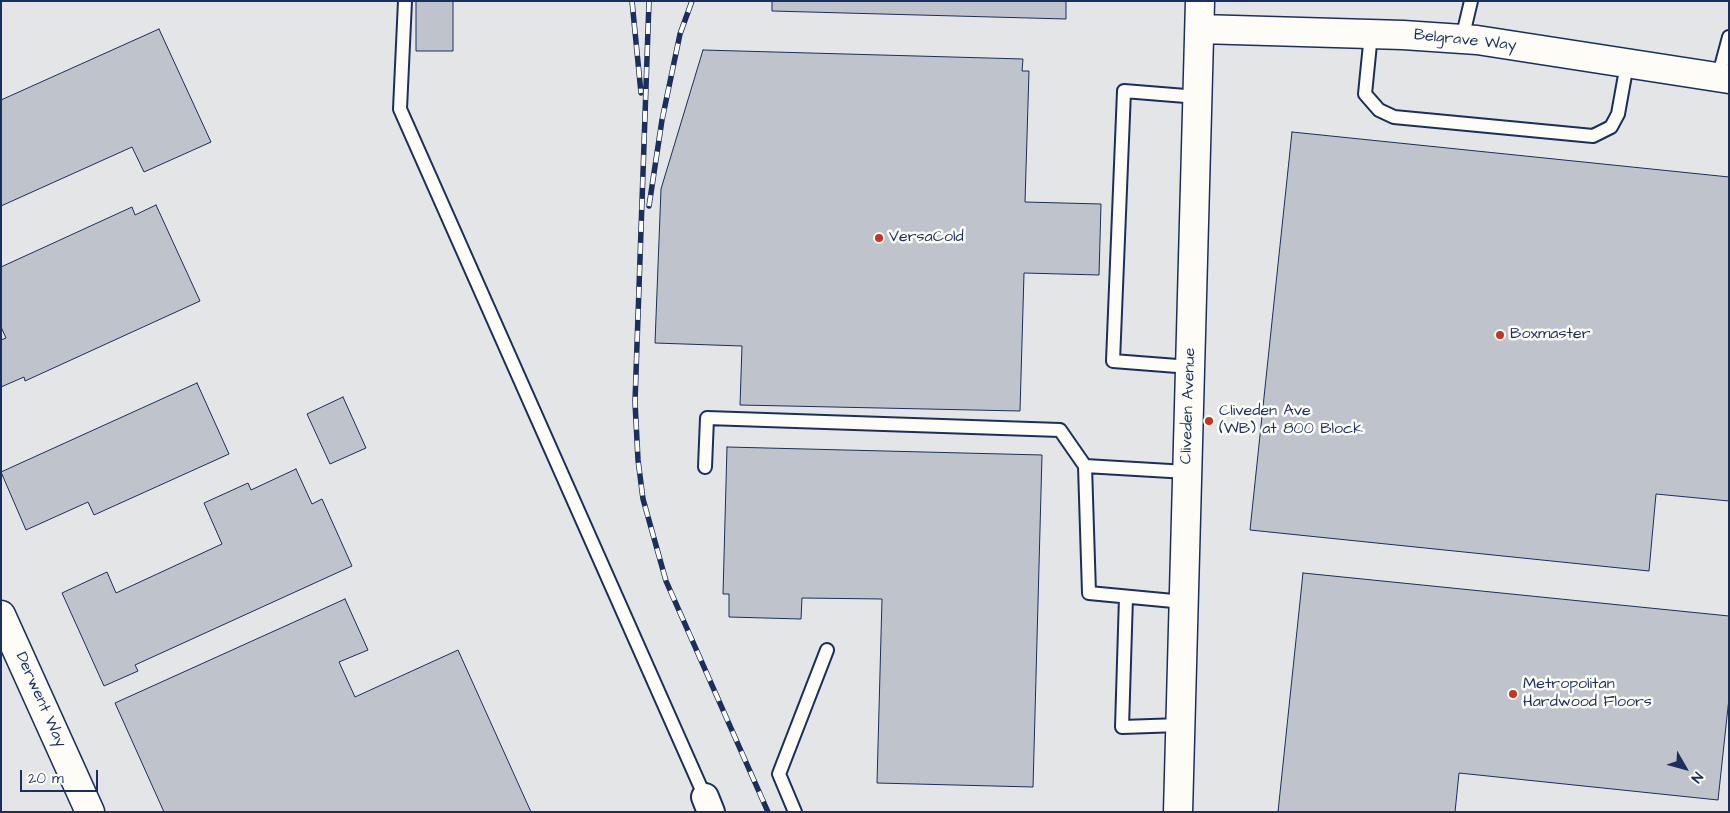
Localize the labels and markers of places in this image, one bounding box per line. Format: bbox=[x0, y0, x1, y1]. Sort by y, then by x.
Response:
place label: VersaCold bbox=[889, 228, 964, 248]
marker: VersaCold bbox=[873, 232, 885, 244]
place label: Boxmaster bbox=[1510, 325, 1590, 345]
marker: Boxmaster bbox=[1494, 329, 1506, 341]
place label: Cliveden Ave (WB) at 800 Block bbox=[1219, 402, 1363, 440]
marker: Cliveden Ave (WB) at 800 Block bbox=[1203, 415, 1215, 427]
place label: Metropolitan Hardwood Floors bbox=[1523, 675, 1652, 713]
marker: Metropolitan Hardwood Floors bbox=[1507, 688, 1519, 700]

